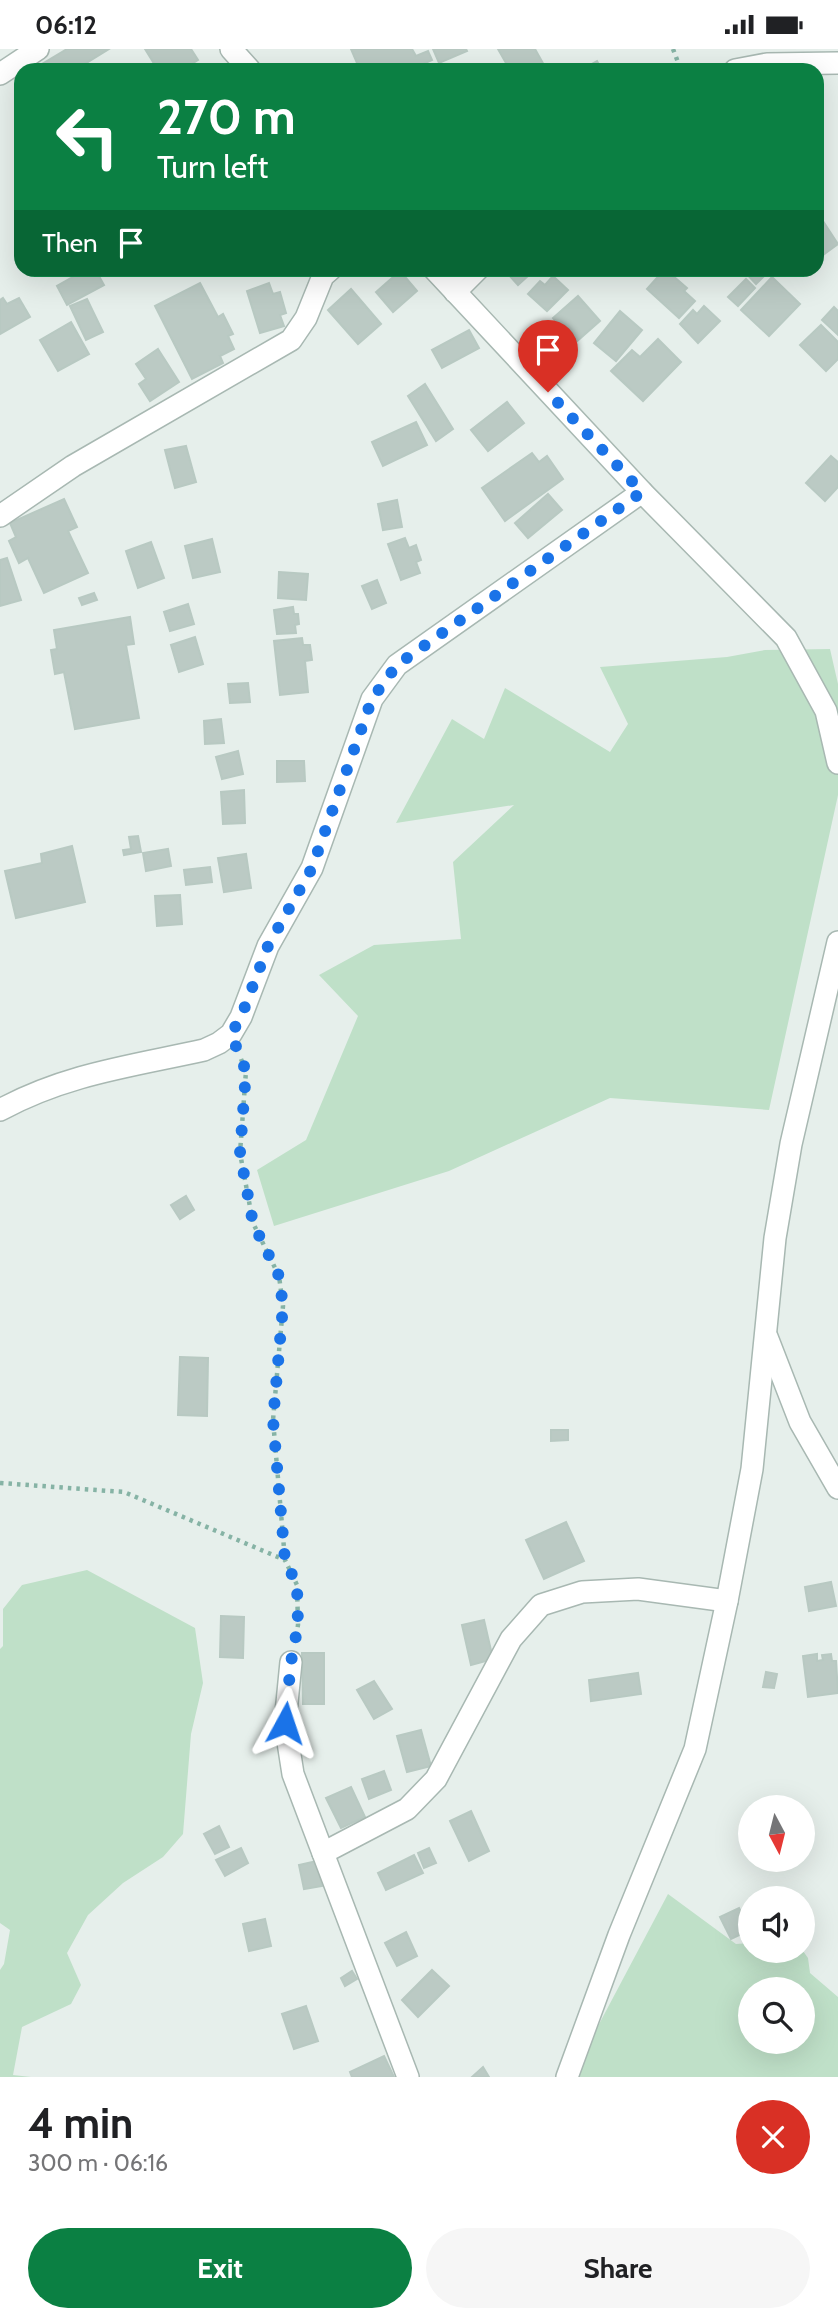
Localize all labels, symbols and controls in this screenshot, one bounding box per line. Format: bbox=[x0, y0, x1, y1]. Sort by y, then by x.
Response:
text: 06:12 bbox=[35, 9, 97, 41]
text: 270 m bbox=[157, 87, 296, 146]
icon: left bbox=[42, 91, 133, 182]
text: Turn left bbox=[157, 147, 268, 186]
icon: arrive bbox=[112, 224, 150, 262]
text: Then bbox=[42, 227, 98, 259]
pin bbox=[518, 320, 578, 392]
icon: arrive bbox=[529, 331, 567, 369]
position arrow bbox=[248, 1686, 322, 1760]
north arrow bbox=[738, 1795, 816, 1873]
map controls bbox=[738, 1795, 815, 2054]
button: sound bbox=[738, 1886, 815, 1963]
button: search bbox=[738, 1977, 815, 2054]
text: 4 min bbox=[28, 2097, 133, 2149]
button: close bbox=[736, 2100, 810, 2174]
text: 300 m · 06:16 bbox=[28, 2149, 168, 2177]
button: Exit bbox=[28, 2228, 412, 2308]
button: Share bbox=[426, 2228, 810, 2308]

